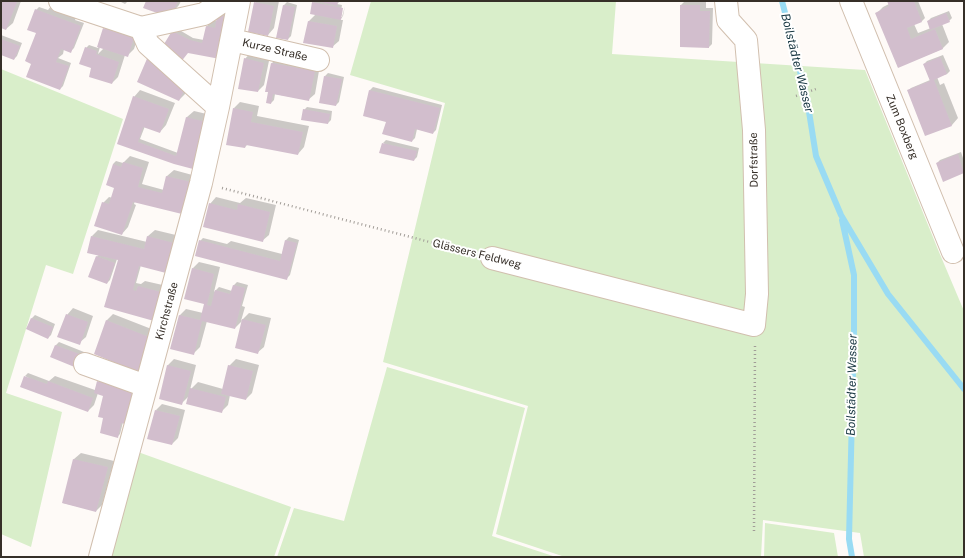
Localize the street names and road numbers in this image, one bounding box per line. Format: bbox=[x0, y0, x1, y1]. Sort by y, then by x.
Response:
street label: Kurze Straße bbox=[241, 36, 309, 64]
street label: Zum Boxberg bbox=[883, 93, 921, 161]
street label: Dorfstraße bbox=[747, 132, 761, 188]
street label: Glässers Feldweg bbox=[431, 237, 523, 271]
street label: Kirchstraße bbox=[153, 281, 181, 341]

